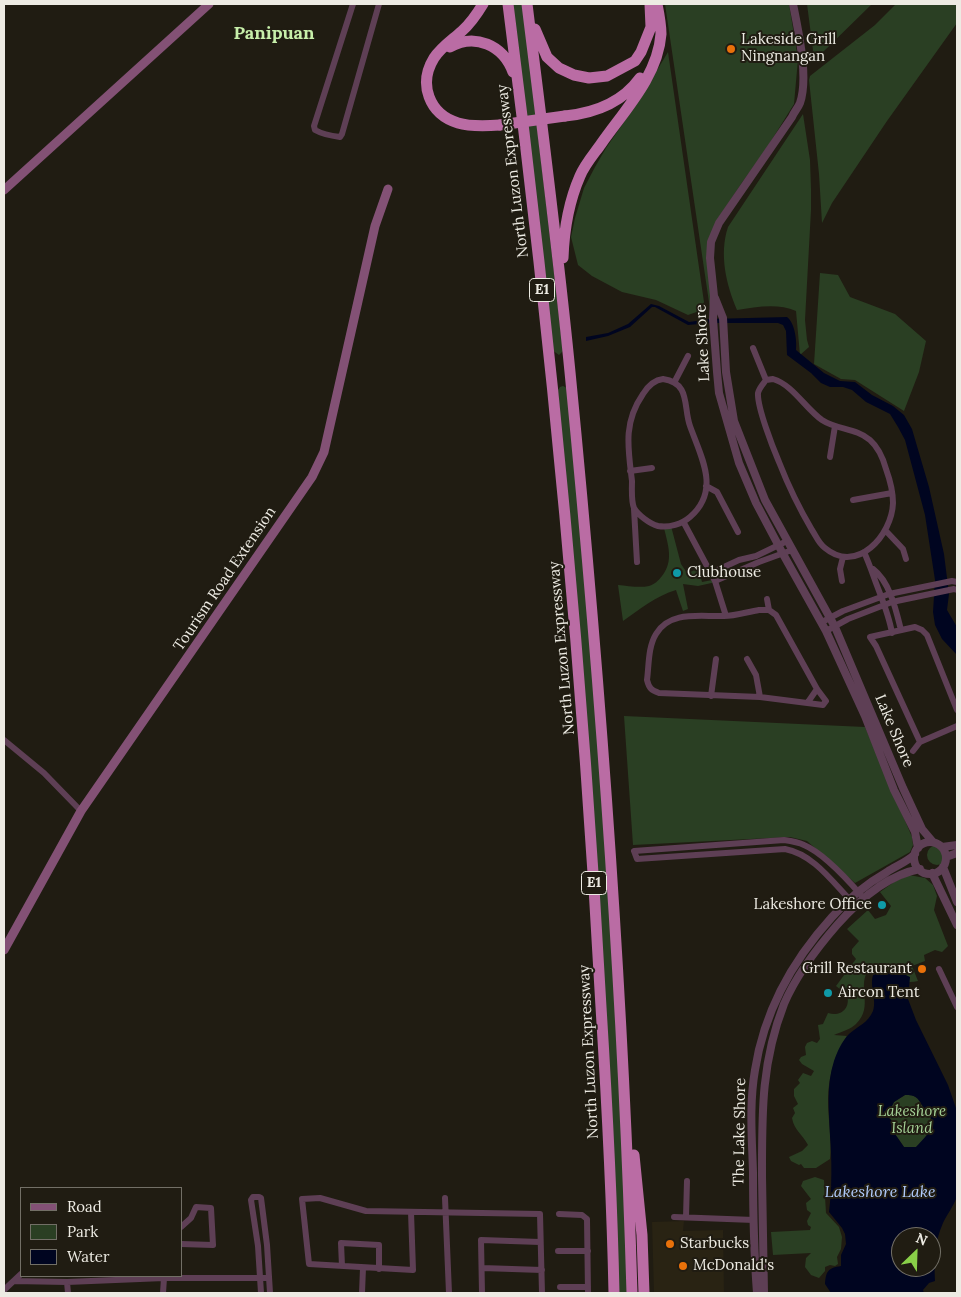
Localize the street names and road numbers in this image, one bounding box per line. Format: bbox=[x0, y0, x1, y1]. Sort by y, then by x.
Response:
street label: North Luzon Expressway bbox=[493, 83, 533, 259]
road number: E1 bbox=[530, 278, 554, 302]
street label: Lake Shore bbox=[692, 304, 714, 382]
street label: Tourism Road Extension bbox=[170, 504, 280, 654]
street label: North Luzon Expressway bbox=[545, 560, 579, 736]
street label: Lake Shore bbox=[871, 692, 917, 770]
road number: E1 bbox=[582, 871, 606, 894]
street label: North Luzon Expressway bbox=[575, 964, 603, 1140]
street label: The Lake Shore bbox=[730, 1078, 750, 1186]

